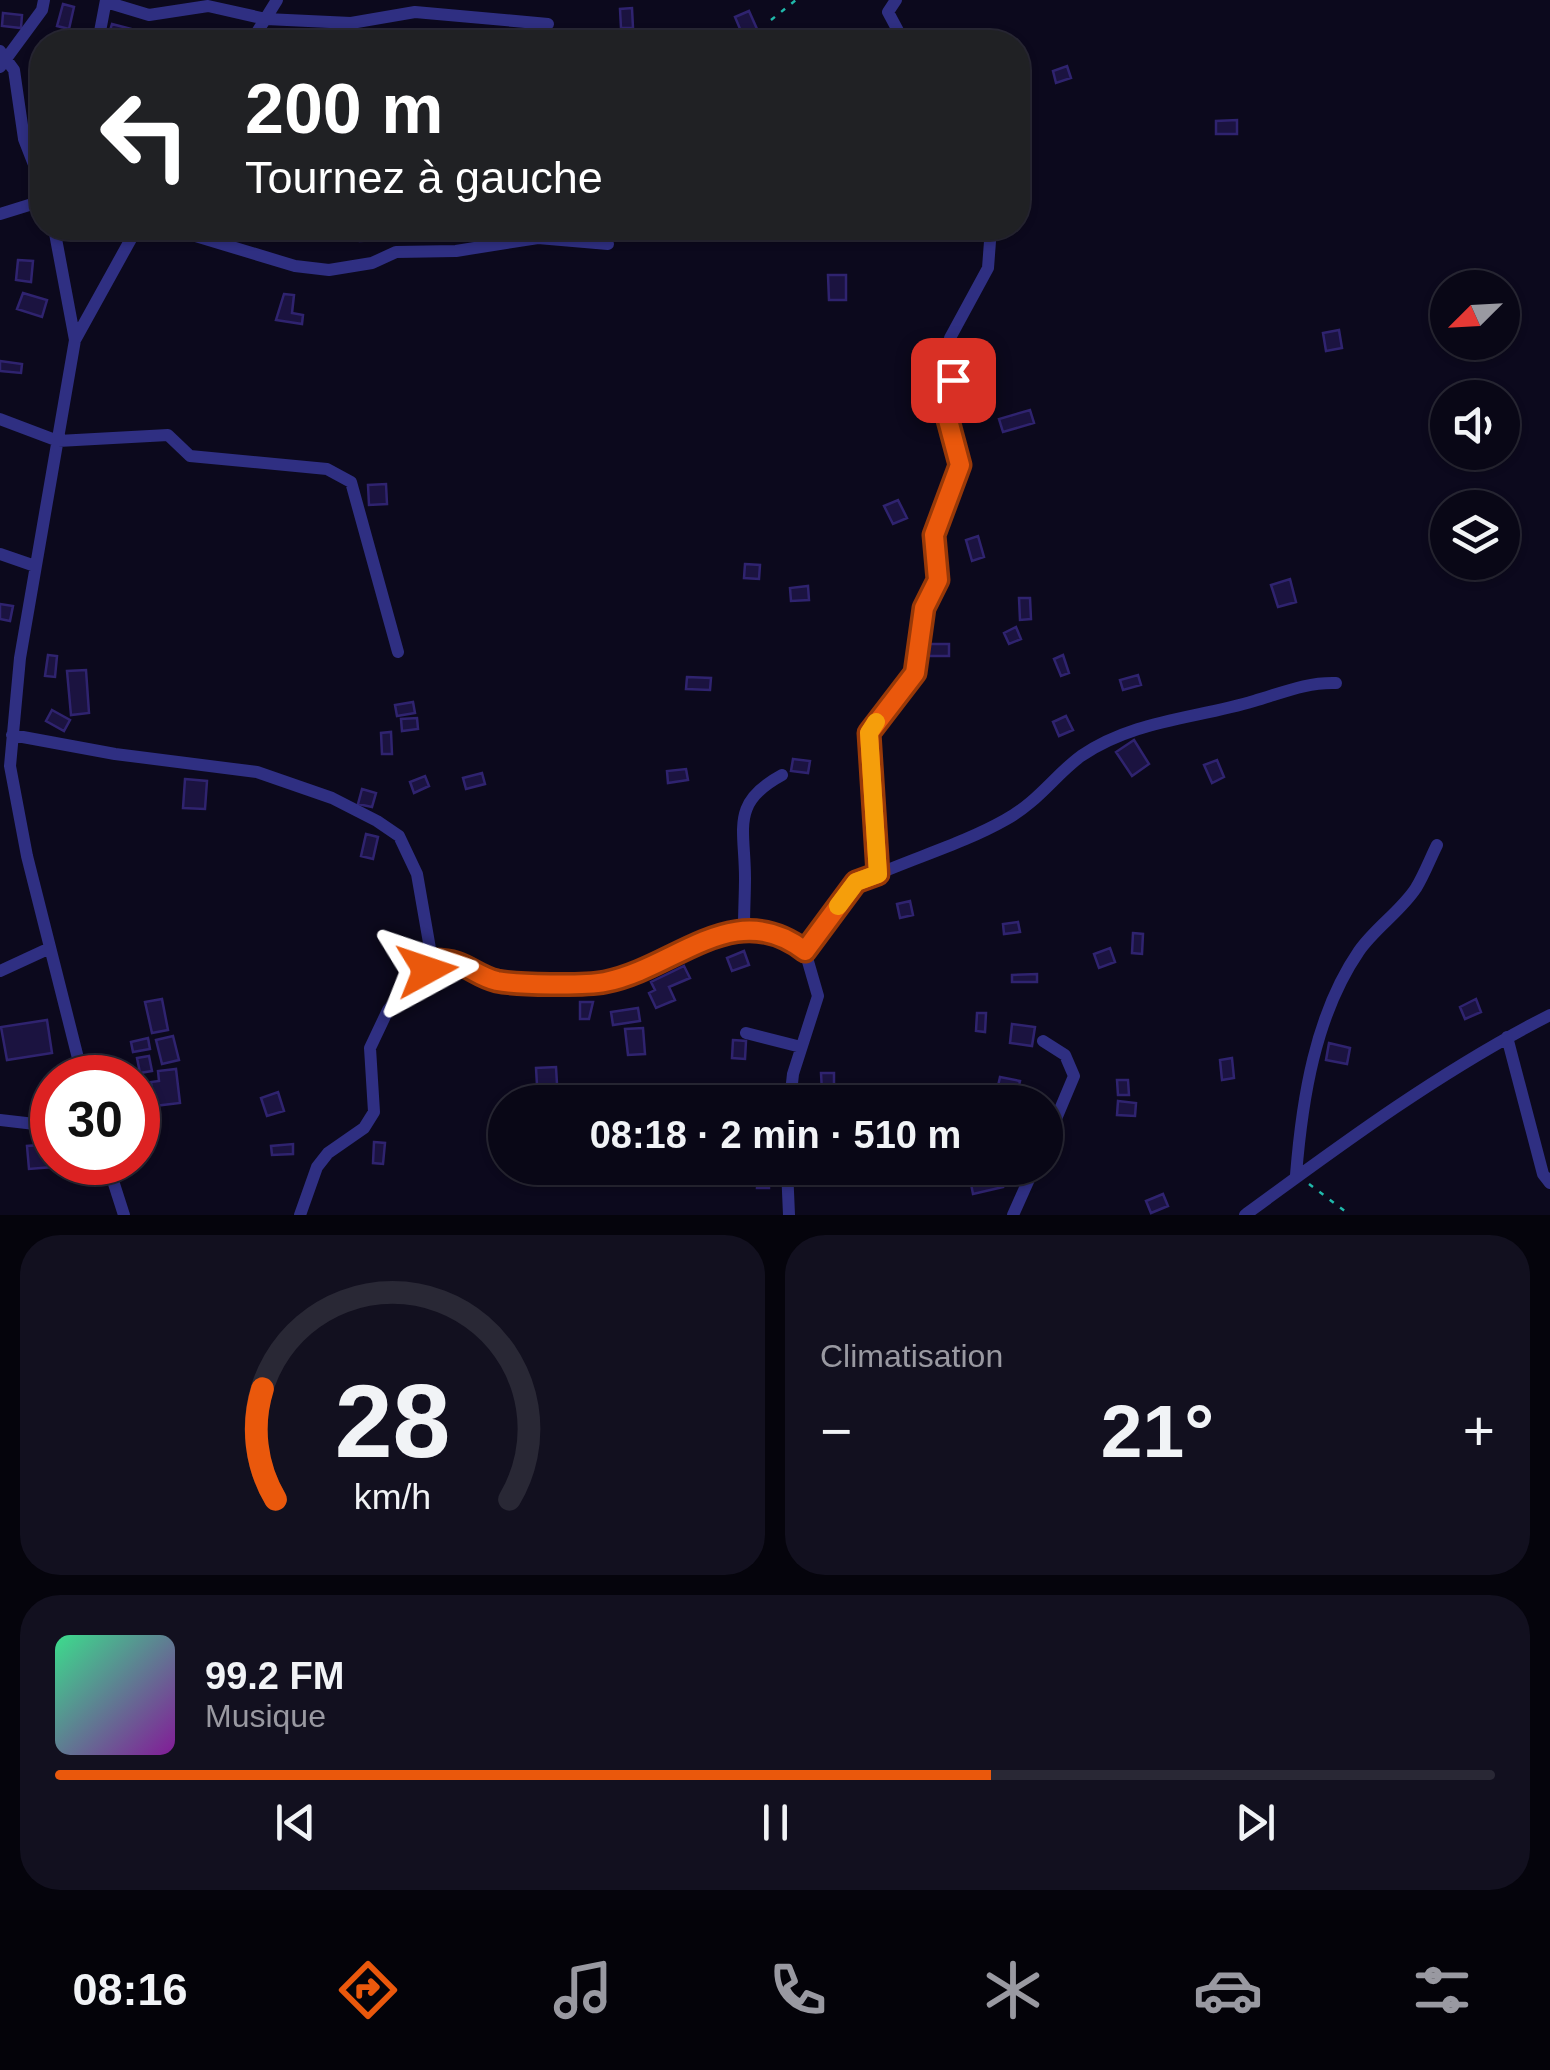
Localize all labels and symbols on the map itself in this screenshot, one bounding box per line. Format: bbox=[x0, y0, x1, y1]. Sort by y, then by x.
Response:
north arrow bbox=[1430, 270, 1520, 360]
pin bbox=[911, 338, 996, 423]
position arrow bbox=[375, 918, 479, 1022]
speed limit sign: 30 bbox=[30, 1055, 160, 1185]

